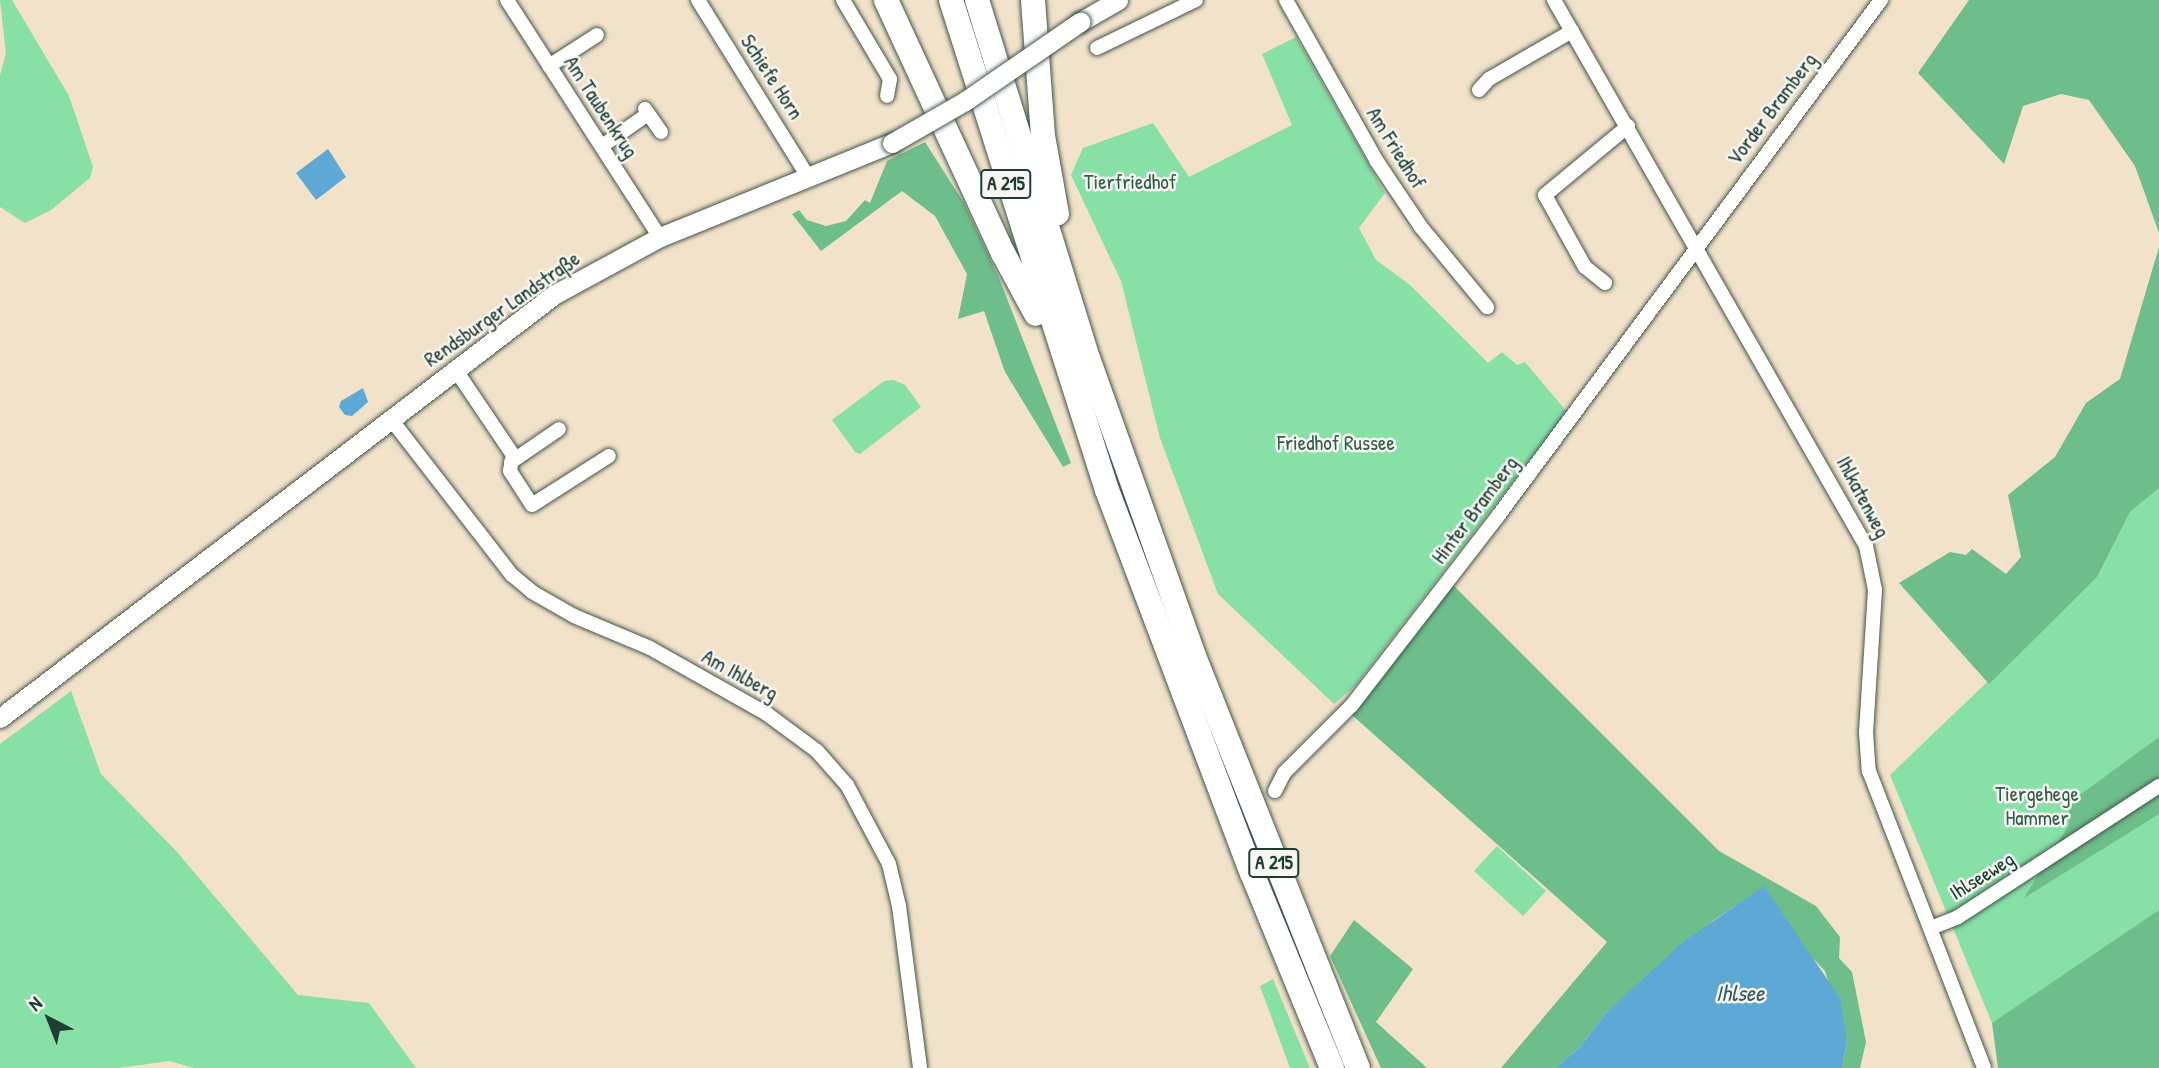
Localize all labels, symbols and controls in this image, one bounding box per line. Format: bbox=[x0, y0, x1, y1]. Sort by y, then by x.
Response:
street label: Schiefe Horn bbox=[735, 30, 809, 124]
street label: Vorder Bramberg bbox=[1722, 48, 1822, 170]
street label: Am Taubenkrug bbox=[559, 51, 643, 163]
street label: Am Friedhof bbox=[1361, 103, 1431, 193]
road number: A 215 bbox=[980, 168, 1032, 200]
park label: Tierfriedhof bbox=[1084, 169, 1176, 195]
street label: Rendsburger Landstraße bbox=[419, 246, 585, 372]
park label: Friedhof Russee bbox=[1277, 430, 1395, 456]
street label: Hinter Bramberg bbox=[1426, 451, 1524, 569]
street label: Ihlkatenweg bbox=[1831, 452, 1895, 542]
street label: Am Ihlberg bbox=[698, 644, 782, 706]
park label: Tiergehege Hammer bbox=[1995, 781, 2079, 831]
street label: Ihlseeweg bbox=[1945, 846, 2019, 906]
road number: A 215 bbox=[1248, 848, 1300, 878]
water label: Ihlsee bbox=[1716, 979, 1764, 1007]
north arrow bbox=[14, 984, 84, 1054]
text: N bbox=[22, 990, 47, 1016]

